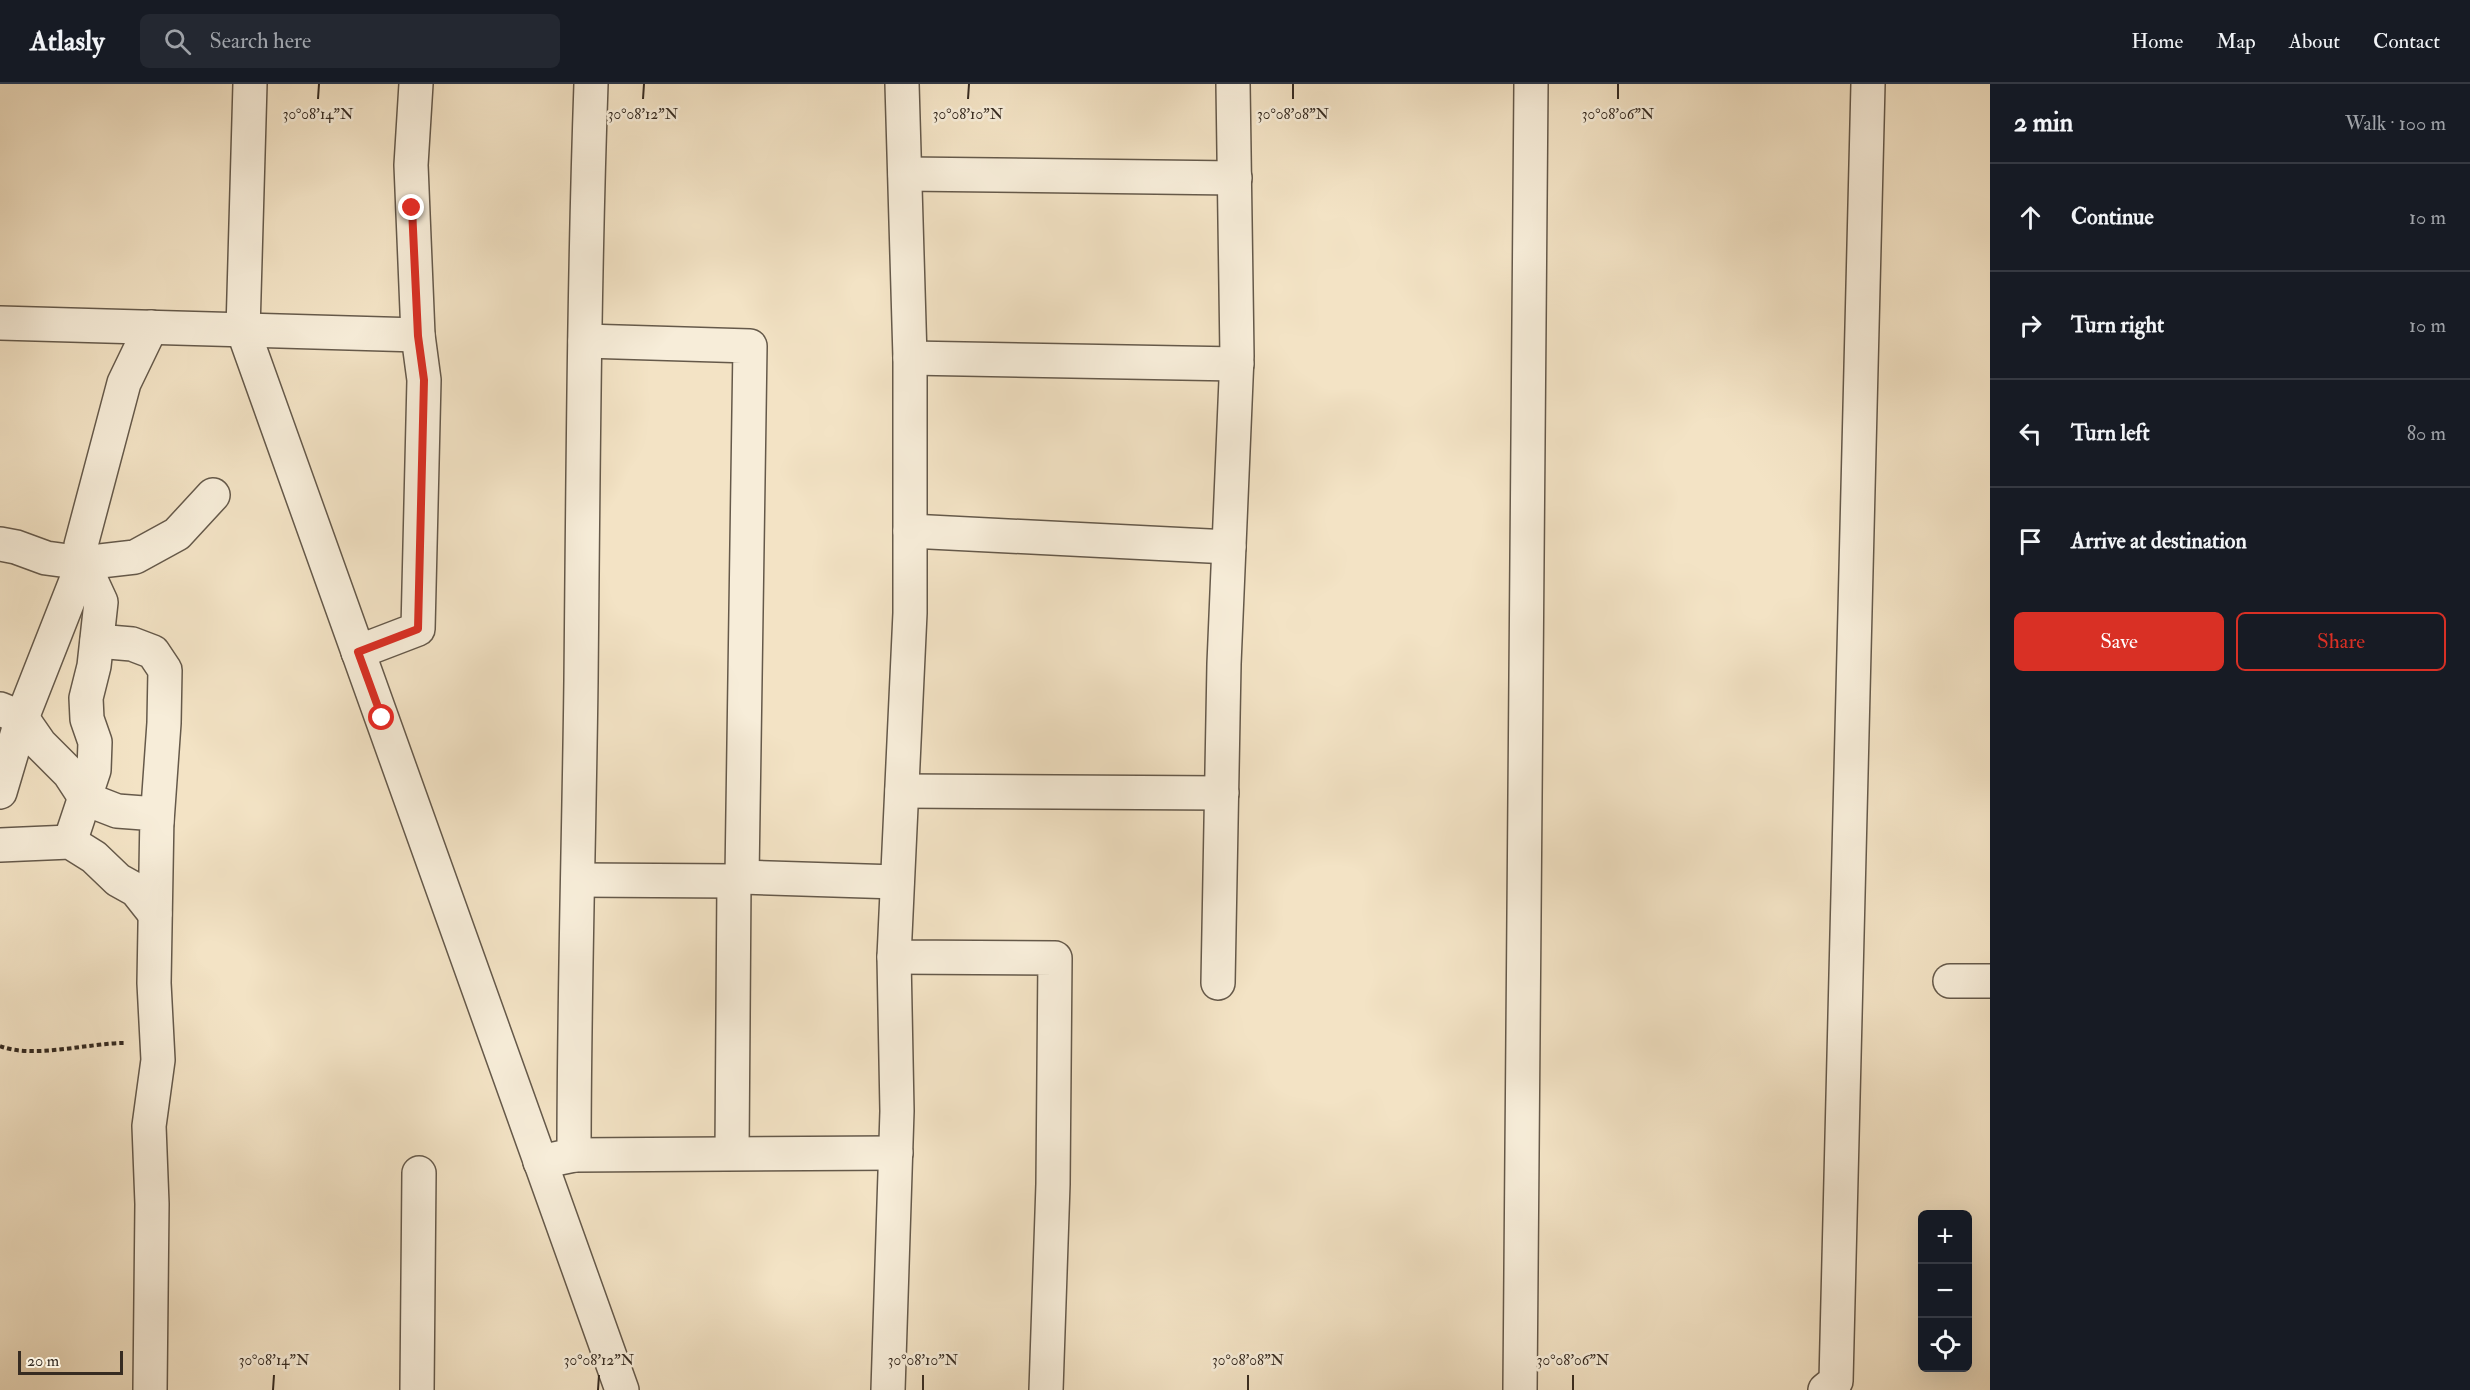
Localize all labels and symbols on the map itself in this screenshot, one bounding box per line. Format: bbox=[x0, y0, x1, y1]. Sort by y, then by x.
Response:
text: 30°08'14"N bbox=[283, 105, 354, 124]
text: 30°08'12"N bbox=[608, 105, 679, 124]
text: 30°08'10"N bbox=[933, 105, 1004, 124]
text: 30°08'08"N bbox=[1257, 105, 1330, 124]
text: 30°08'06"N bbox=[1582, 105, 1655, 124]
route end bbox=[398, 194, 424, 220]
route start bbox=[368, 704, 394, 730]
scale bar bbox=[18, 1348, 123, 1376]
text: 30°08'14"N bbox=[239, 1351, 310, 1370]
text: 30°08'12"N bbox=[564, 1351, 635, 1370]
text: 30°08'10"N bbox=[888, 1351, 959, 1370]
text: 30°08'08"N bbox=[1212, 1351, 1285, 1370]
text: 30°08'06"N bbox=[1537, 1351, 1610, 1370]

